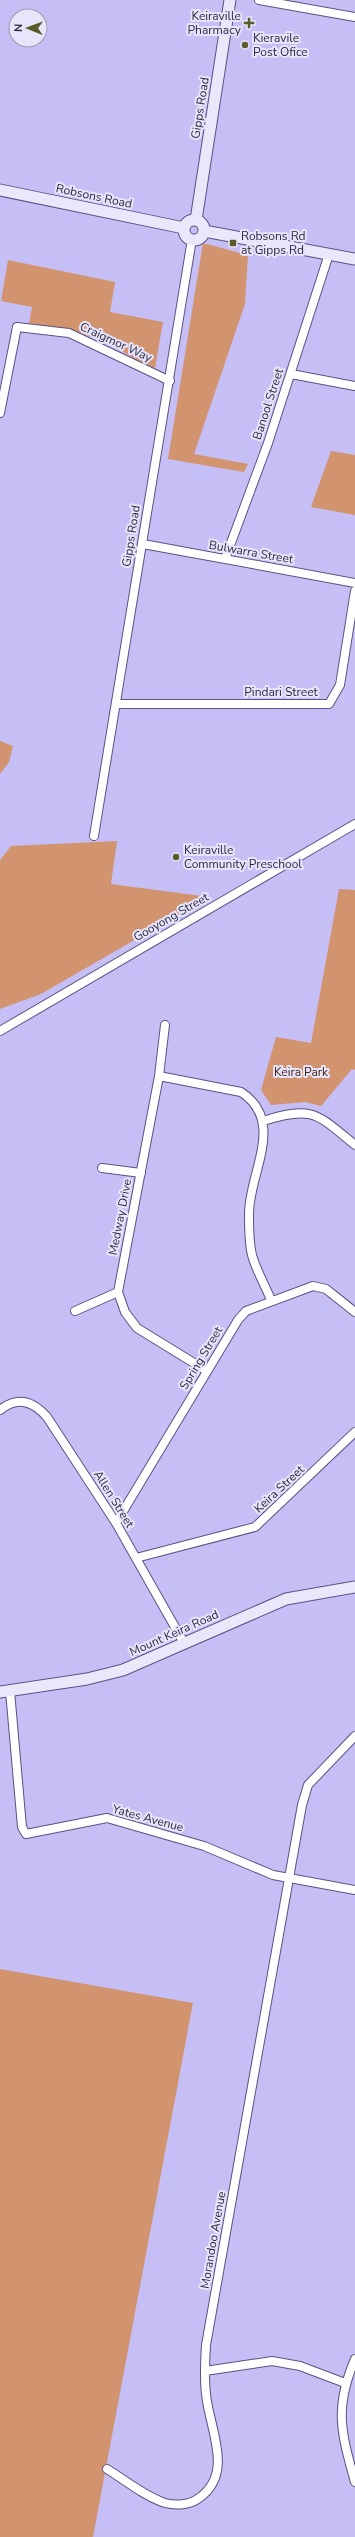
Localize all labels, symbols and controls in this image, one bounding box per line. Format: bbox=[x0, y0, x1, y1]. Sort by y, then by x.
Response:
north arrow bbox=[8, 8, 48, 48]
place label: Keiraville Pharmacy bbox=[188, 8, 242, 38]
marker: Keiraville Pharmacy bbox=[244, 18, 254, 28]
text: N bbox=[11, 24, 26, 32]
place label: Kieravile Post Ofice bbox=[253, 30, 308, 60]
marker: Kieravile Post Ofice bbox=[240, 40, 250, 50]
street label: Gipps Road bbox=[187, 76, 213, 140]
street label: Robsons Road bbox=[54, 180, 134, 212]
place label: Robsons Rd at Gipps Rd bbox=[241, 228, 306, 258]
marker: Robsons Rd at Gipps Rd bbox=[228, 238, 238, 248]
street label: Craigmor Way bbox=[77, 318, 155, 366]
street label: Banool Street bbox=[249, 366, 287, 442]
street label: Gipps Road bbox=[118, 504, 144, 568]
street label: Bulwarra Street bbox=[208, 537, 295, 567]
street label: Pindari Street bbox=[244, 684, 319, 700]
place label: Keiraville Community Preschool bbox=[184, 842, 302, 872]
marker: Keiraville Community Preschool bbox=[171, 852, 181, 862]
street label: Gooyong Street bbox=[130, 889, 212, 945]
park label: Keira Park bbox=[274, 1064, 329, 1080]
street label: Medway Drive bbox=[105, 1177, 135, 1257]
street label: Spring Street bbox=[176, 1323, 227, 1393]
street label: Keira Street bbox=[251, 1461, 308, 1516]
street label: Allen Street bbox=[90, 1467, 138, 1531]
street label: Mount Keira Road bbox=[127, 1606, 221, 1660]
street label: Yates Avenue bbox=[110, 1801, 185, 1835]
street label: Morandoo Avenue bbox=[197, 2190, 229, 2290]

